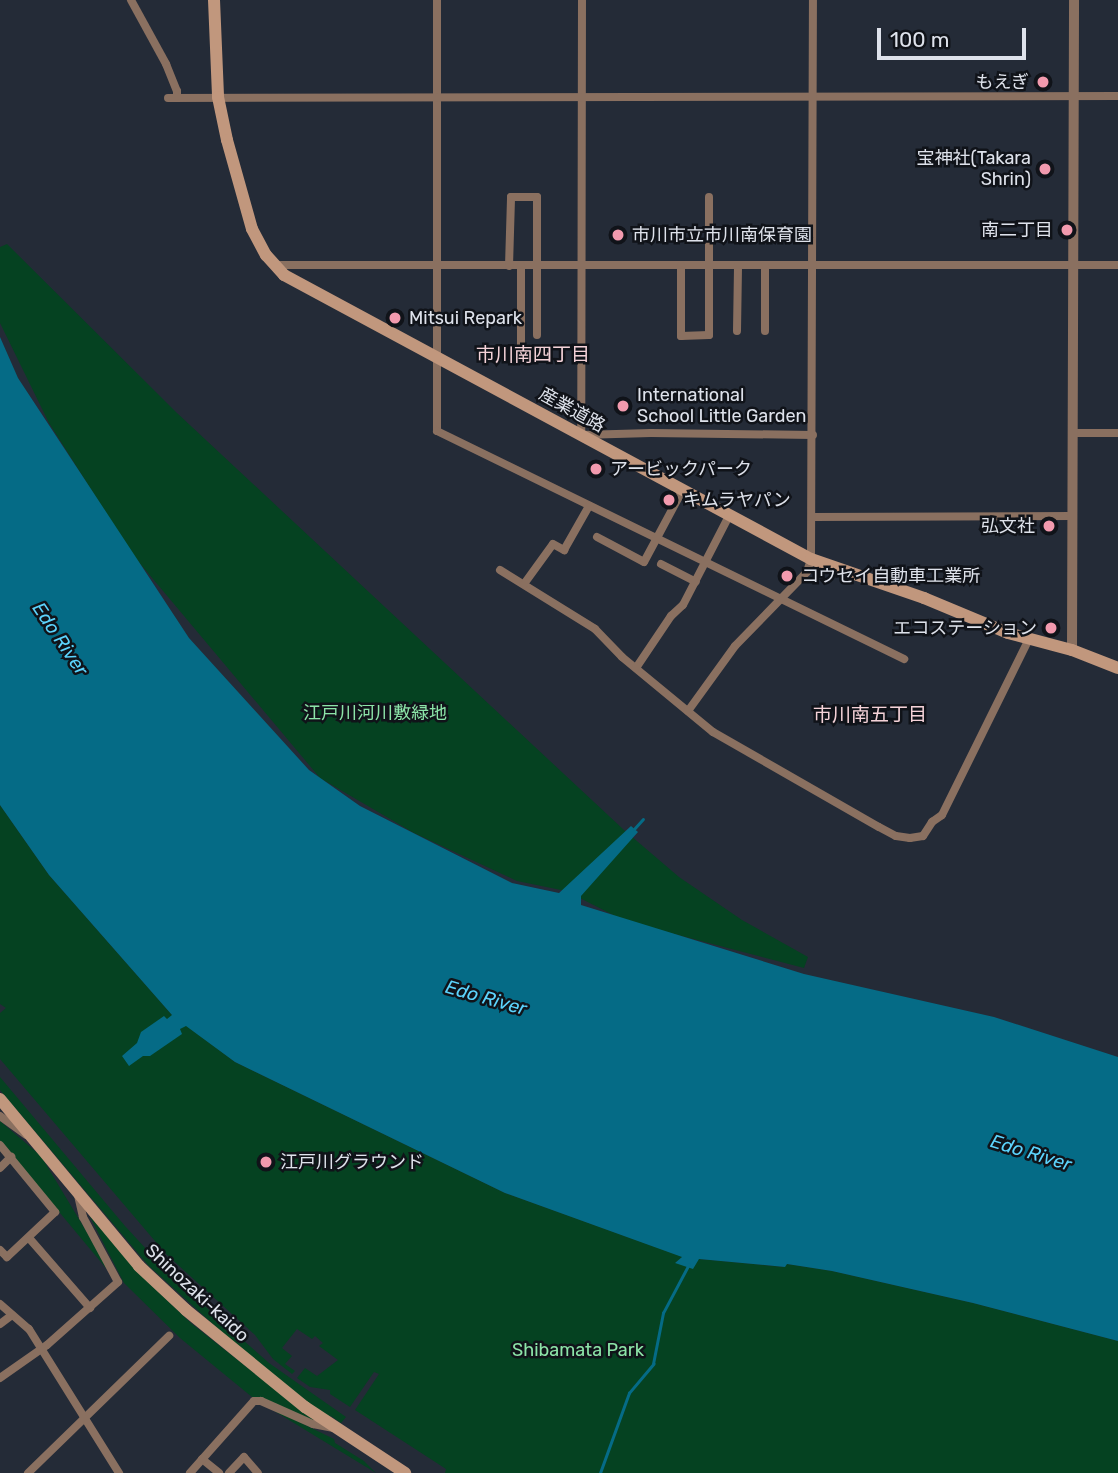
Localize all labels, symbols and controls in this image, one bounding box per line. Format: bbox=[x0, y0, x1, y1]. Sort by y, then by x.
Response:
scale bar bbox=[880, 14, 1029, 58]
text: 100 m bbox=[890, 27, 949, 52]
place label: もえぎ bbox=[975, 71, 1029, 93]
marker: もえぎ bbox=[1035, 74, 1051, 90]
place label: 宝神社(Takara Shrin) bbox=[917, 148, 1031, 190]
marker: 宝神社(Takara Shrin) bbox=[1037, 161, 1053, 177]
place label: 南二丁目 bbox=[981, 219, 1053, 241]
marker: 南二丁目 bbox=[1059, 222, 1075, 238]
place label: 市川市立市川南保育園 bbox=[632, 224, 812, 246]
marker: 市川市立市川南保育園 bbox=[610, 227, 626, 243]
place label: Mitsui Repark bbox=[409, 307, 522, 329]
marker: Mitsui Repark bbox=[387, 310, 403, 326]
district label: 市川南四丁目 bbox=[476, 344, 590, 366]
street label: 産業道路 bbox=[535, 383, 609, 437]
place label: International School Little Garden bbox=[637, 385, 807, 428]
marker: International School Little Garden bbox=[615, 398, 631, 414]
place label: アービックパーク bbox=[610, 458, 753, 480]
marker: アービックパーク bbox=[588, 461, 604, 477]
place label: キムラヤパン bbox=[683, 489, 791, 511]
marker: キムラヤパン bbox=[661, 492, 677, 508]
place label: 弘文社 bbox=[981, 515, 1035, 537]
marker: 弘文社 bbox=[1041, 518, 1057, 534]
place label: コウセイ自動車工業所 bbox=[801, 565, 981, 587]
marker: コウセイ自動車工業所 bbox=[779, 568, 795, 584]
water label: Edo River bbox=[27, 598, 93, 680]
place label: エコステーション bbox=[893, 617, 1037, 639]
marker: エコステーション bbox=[1043, 620, 1059, 636]
park label: 江戸川河川敷緑地 bbox=[303, 702, 447, 724]
district label: 市川南五丁目 bbox=[813, 704, 927, 726]
water label: Edo River bbox=[443, 976, 529, 1020]
water label: Edo River bbox=[988, 1130, 1074, 1176]
place label: 江戸川グラウンド bbox=[280, 1151, 424, 1173]
marker: 江戸川グラウンド bbox=[258, 1154, 274, 1170]
street label: Shinozaki-kaido bbox=[141, 1240, 253, 1346]
park label: Shibamata Park bbox=[512, 1339, 644, 1361]

